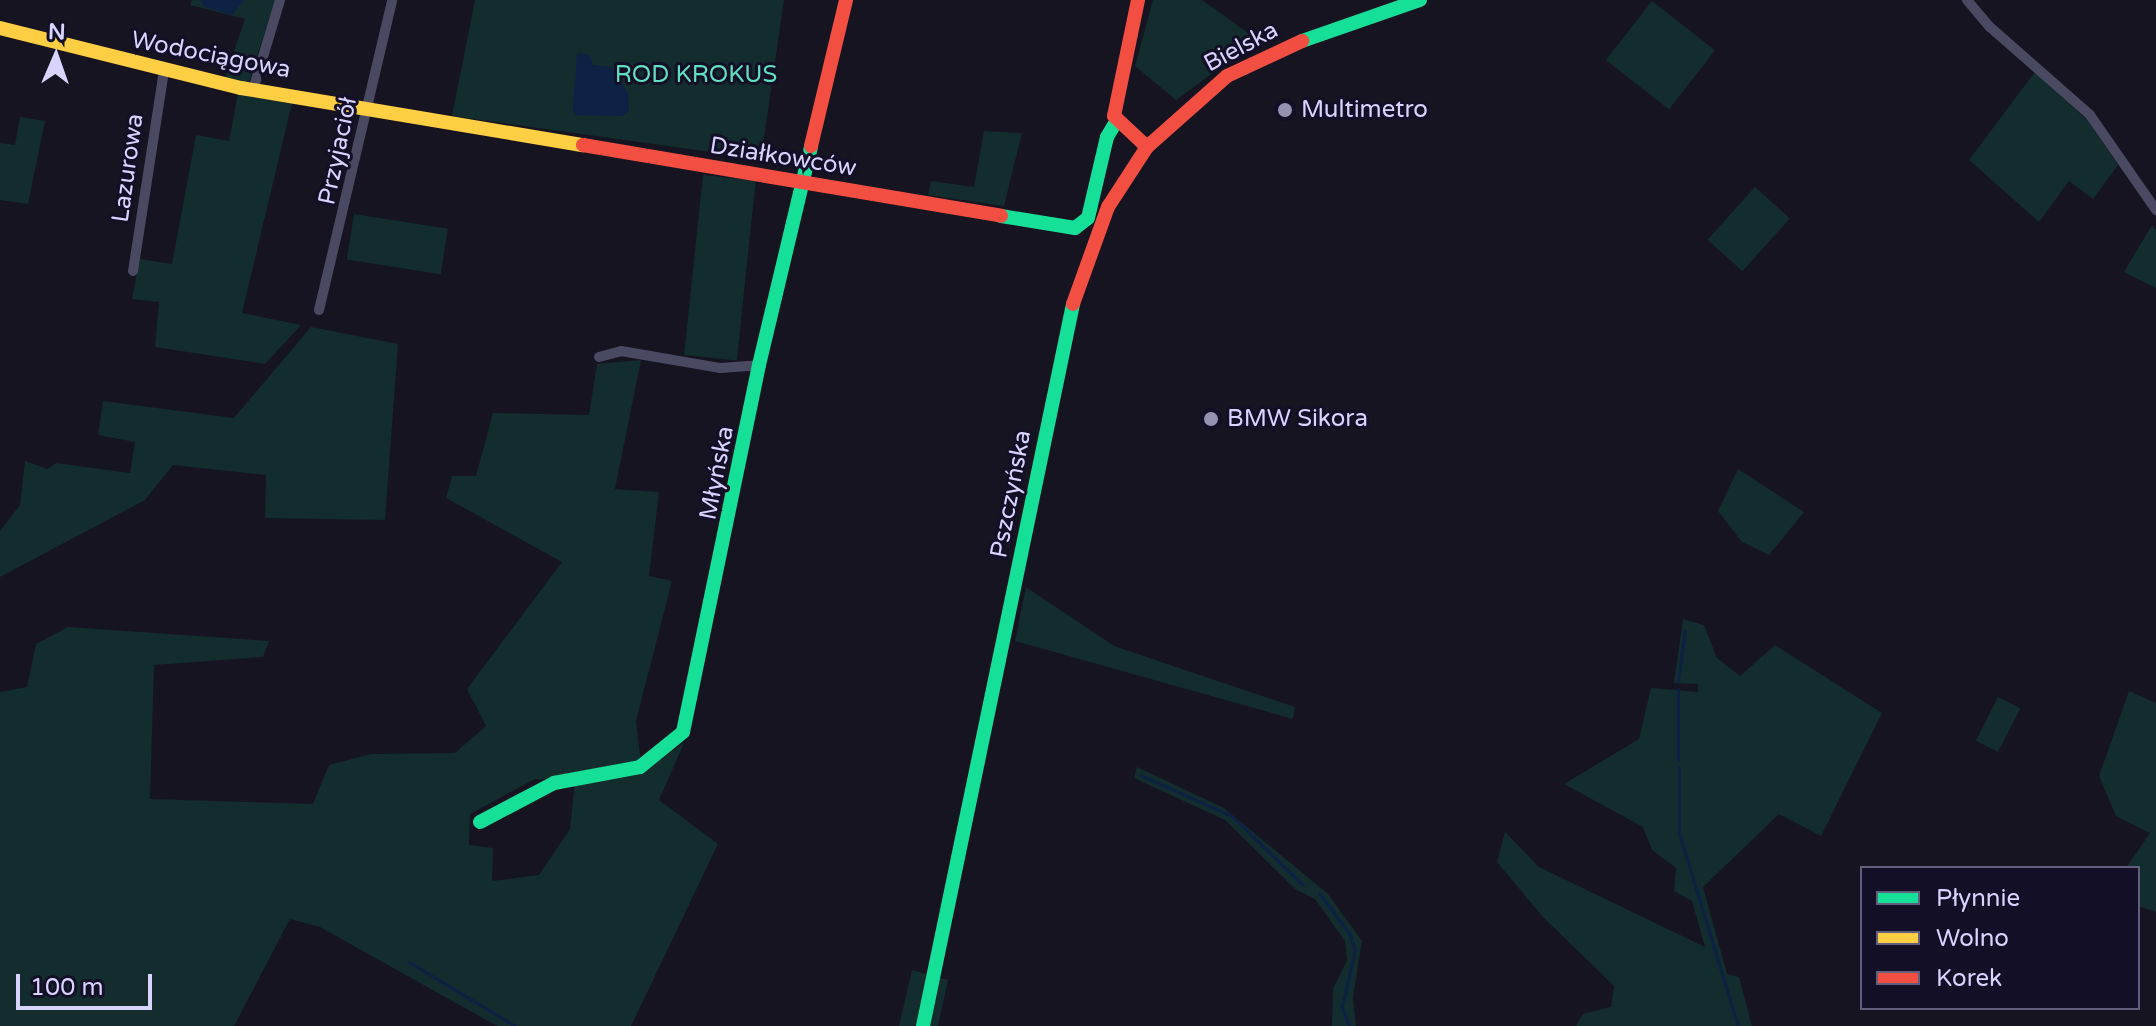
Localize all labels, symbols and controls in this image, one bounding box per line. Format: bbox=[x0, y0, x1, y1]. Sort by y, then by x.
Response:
north arrow bbox=[16, 16, 96, 96]
street label: Bielska bbox=[1199, 16, 1283, 78]
text: N bbox=[48, 19, 66, 45]
street label: Wodociągowa bbox=[129, 25, 293, 85]
park label: ROD KROKUS bbox=[615, 61, 777, 89]
street label: Przyjaciół bbox=[313, 95, 363, 207]
place label: Multimetro bbox=[1301, 96, 1428, 124]
marker: Multimetro bbox=[1276, 101, 1294, 119]
street label: Lazurowa bbox=[106, 112, 150, 224]
street label: Działkowców bbox=[708, 131, 858, 183]
place label: BMW Sikora bbox=[1227, 405, 1368, 433]
marker: BMW Sikora bbox=[1202, 410, 1220, 428]
street label: Młyńska bbox=[694, 424, 740, 522]
street label: Pszczyńska bbox=[985, 428, 1037, 560]
legend bbox=[1860, 866, 2140, 1010]
text: Płynnie bbox=[1936, 884, 2020, 913]
text: Wolno bbox=[1936, 924, 2009, 953]
scale bar bbox=[20, 958, 156, 1008]
text: Korek bbox=[1936, 964, 2002, 993]
text: 100 m bbox=[30, 973, 104, 1002]

